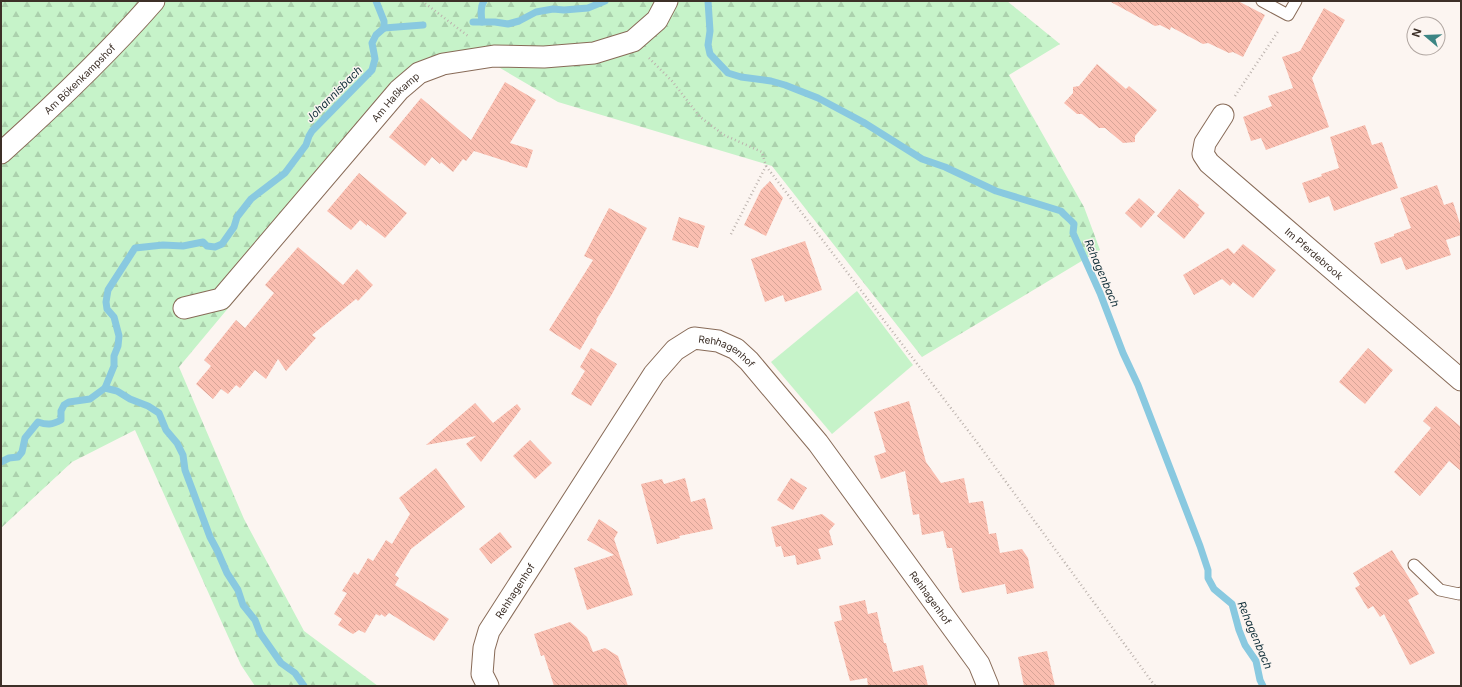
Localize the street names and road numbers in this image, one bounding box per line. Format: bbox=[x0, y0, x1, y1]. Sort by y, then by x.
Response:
street label: Am Bökenkampshof bbox=[41, 41, 118, 116]
street label: Am Haßkamp bbox=[369, 70, 421, 124]
street label: Im Pferdebrook bbox=[1283, 225, 1346, 282]
street label: Rehhagenhof bbox=[698, 333, 758, 370]
street label: Rehhagenhof bbox=[493, 561, 537, 621]
street label: Rehhagenhof bbox=[907, 569, 954, 627]

